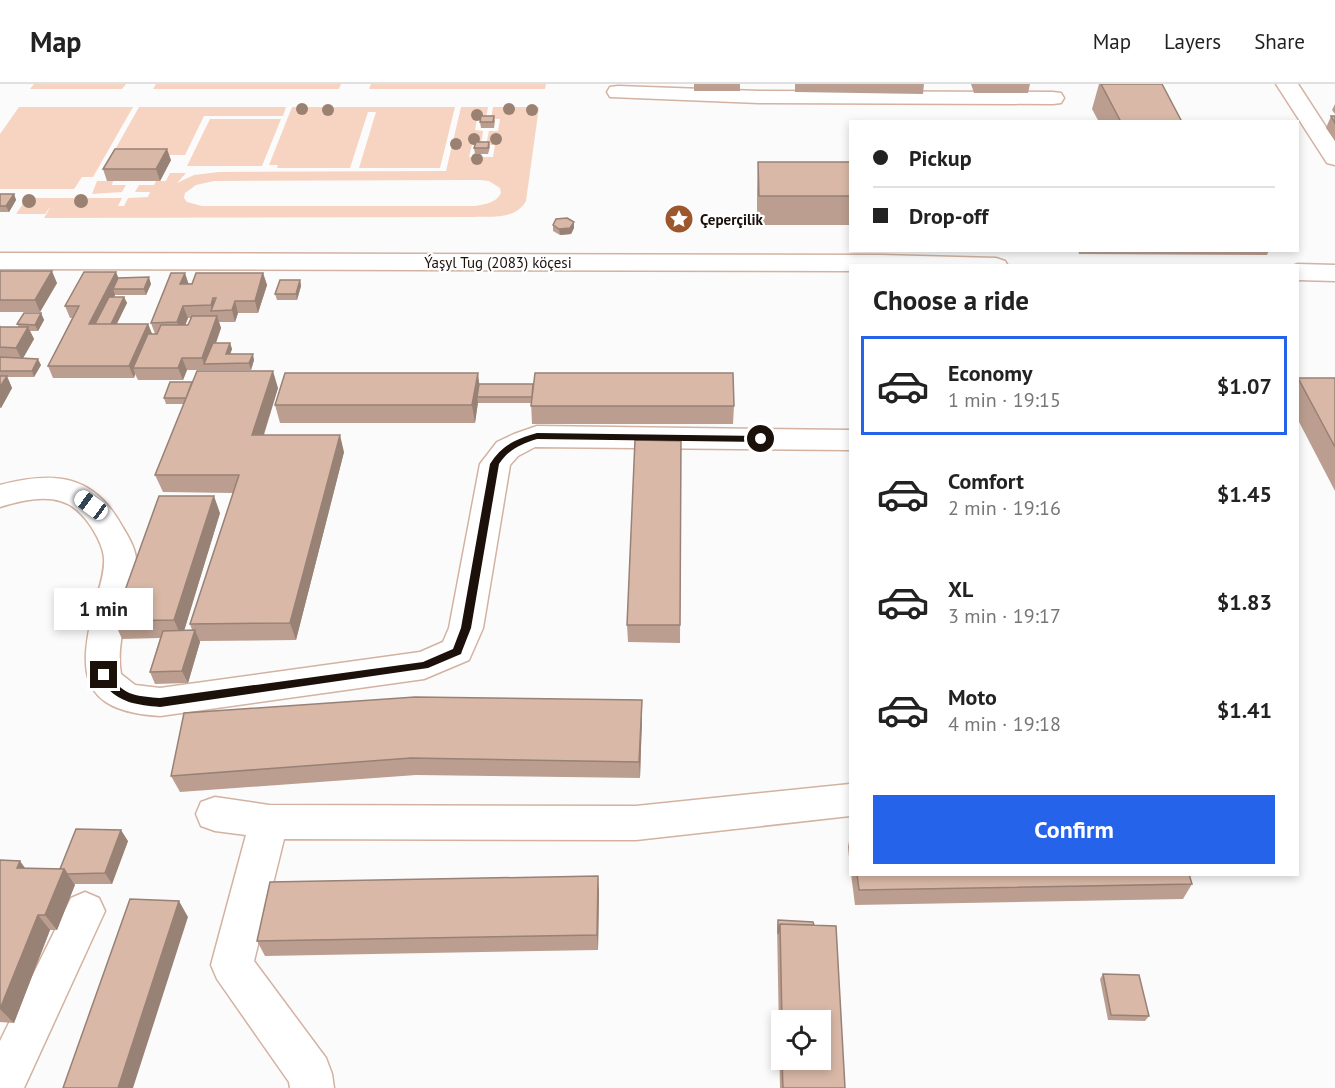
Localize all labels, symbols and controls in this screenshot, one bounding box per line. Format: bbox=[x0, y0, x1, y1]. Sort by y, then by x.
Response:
text: Map bbox=[30, 23, 81, 60]
text: Map bbox=[1093, 28, 1131, 55]
text: Layers bbox=[1164, 28, 1221, 55]
text: Share bbox=[1254, 28, 1305, 55]
text: Pickup bbox=[909, 144, 972, 172]
text: Drop-off bbox=[909, 202, 988, 230]
place icon: Çeperçilik bbox=[663, 203, 695, 235]
place label: Çeperçilik bbox=[700, 210, 763, 229]
street label: Ýaşyl Tug (2083) köçesi bbox=[424, 253, 572, 272]
text: Choose a ride bbox=[873, 283, 1029, 317]
icon: car bbox=[876, 359, 930, 413]
text: Economy bbox=[948, 359, 1032, 387]
text: $1.07 bbox=[1217, 372, 1272, 400]
text: 1 min · 19:15 bbox=[948, 387, 1061, 413]
route start bbox=[747, 425, 774, 452]
icon: car bbox=[876, 467, 930, 521]
text: Comfort bbox=[948, 467, 1024, 495]
text: $1.45 bbox=[1217, 480, 1272, 508]
car bbox=[71, 487, 111, 523]
text: 2 min · 19:16 bbox=[948, 495, 1061, 521]
icon: car bbox=[876, 575, 930, 629]
text: XL bbox=[948, 575, 973, 603]
callout: 1 min bbox=[54, 588, 154, 630]
text: $1.83 bbox=[1217, 588, 1272, 616]
text: 1 min bbox=[79, 596, 128, 622]
text: 3 min · 19:17 bbox=[948, 603, 1061, 629]
route end bbox=[90, 661, 117, 688]
icon: car bbox=[876, 683, 930, 737]
text: Moto bbox=[948, 683, 997, 711]
text: $1.41 bbox=[1217, 696, 1272, 724]
text: 4 min · 19:18 bbox=[948, 711, 1061, 737]
button: Confirm bbox=[873, 795, 1275, 864]
map controls bbox=[771, 1010, 831, 1070]
button: locate bbox=[771, 1010, 831, 1070]

